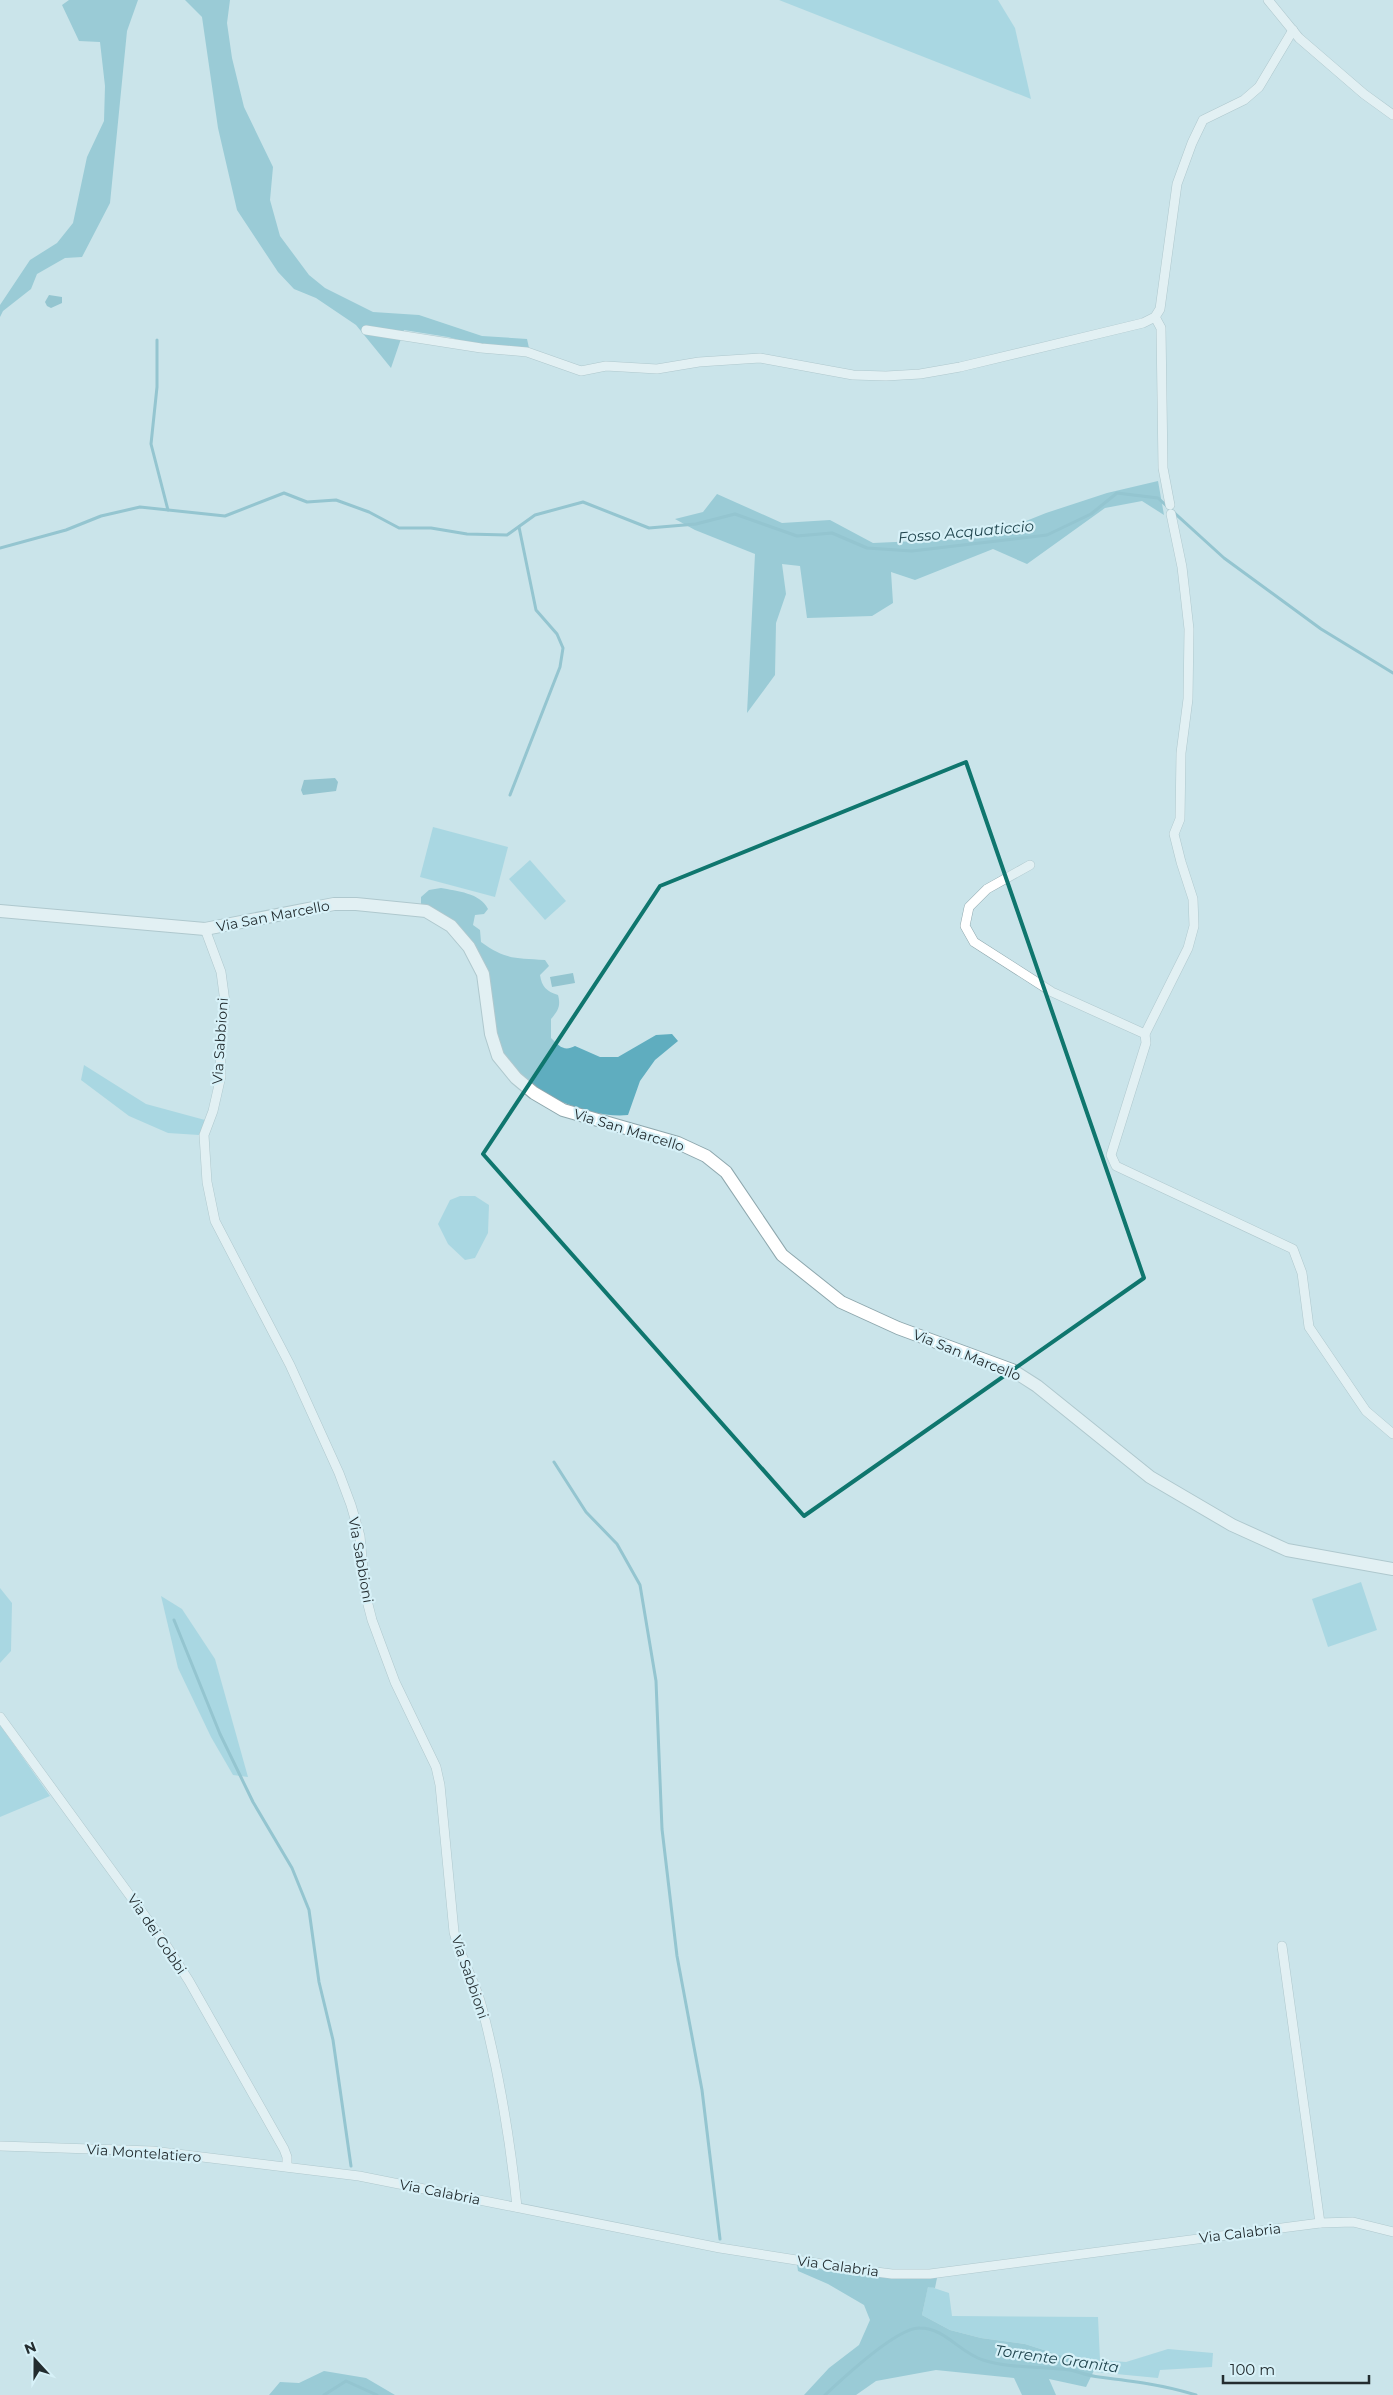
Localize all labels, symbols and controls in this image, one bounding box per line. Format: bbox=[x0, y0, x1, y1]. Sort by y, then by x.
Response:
water label: Fosso Acquaticcio bbox=[897, 516, 1035, 547]
street label: Via San Marcello bbox=[215, 896, 331, 936]
street label: Via Sabbioni bbox=[208, 997, 232, 1085]
street label: Via San Marcello bbox=[571, 1105, 687, 1155]
street label: Via San Marcello bbox=[910, 1325, 1024, 1385]
street label: Via Sabbioni bbox=[345, 1516, 377, 1604]
street label: Via dei Gobbi bbox=[124, 1890, 190, 1978]
street label: Via Sabbioni bbox=[447, 1933, 493, 2021]
street label: Via Montelatiero bbox=[86, 2140, 202, 2166]
street label: Via Calabria bbox=[398, 2175, 482, 2209]
street label: Via Calabria bbox=[1198, 2219, 1282, 2247]
street label: Via Calabria bbox=[796, 2251, 880, 2281]
north arrow bbox=[10, 2335, 60, 2385]
text: N bbox=[22, 2337, 39, 2358]
water label: Torrente Granita bbox=[994, 2340, 1120, 2377]
scale bar bbox=[1223, 2352, 1369, 2384]
text: 100 m bbox=[1230, 2360, 1275, 2379]

